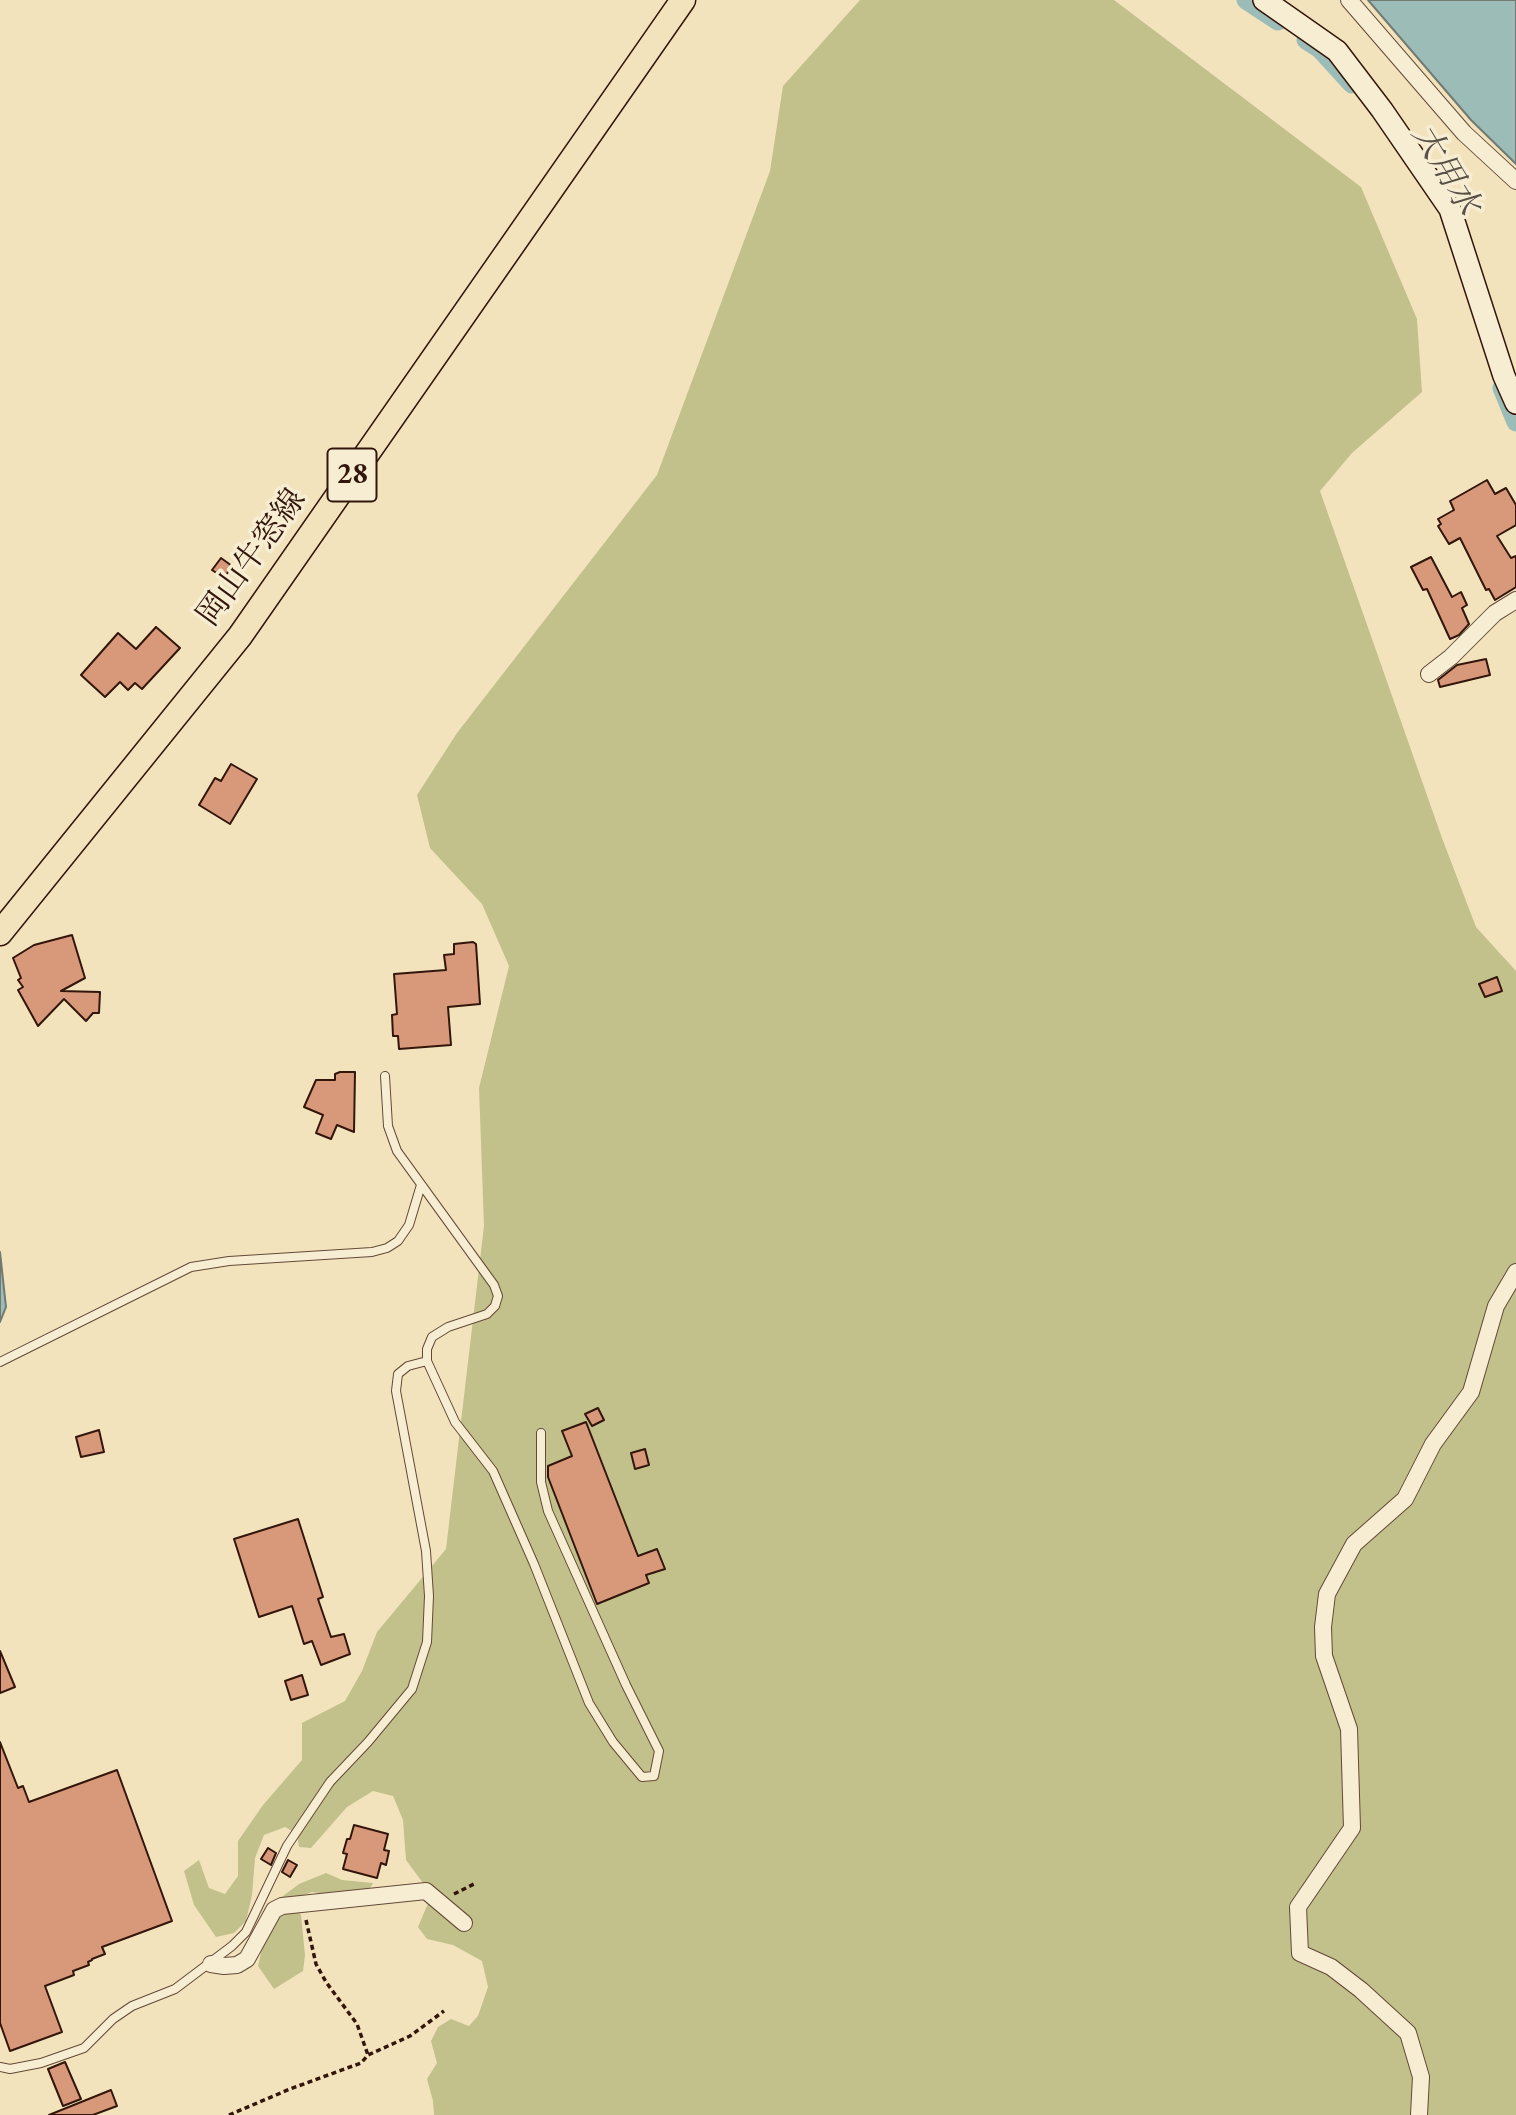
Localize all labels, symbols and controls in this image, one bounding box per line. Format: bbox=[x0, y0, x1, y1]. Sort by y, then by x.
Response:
water label: 大用水 bbox=[1403, 117, 1487, 223]
road number: 28 bbox=[328, 448, 376, 502]
street label: 岡山牛窓線 bbox=[189, 482, 315, 634]

